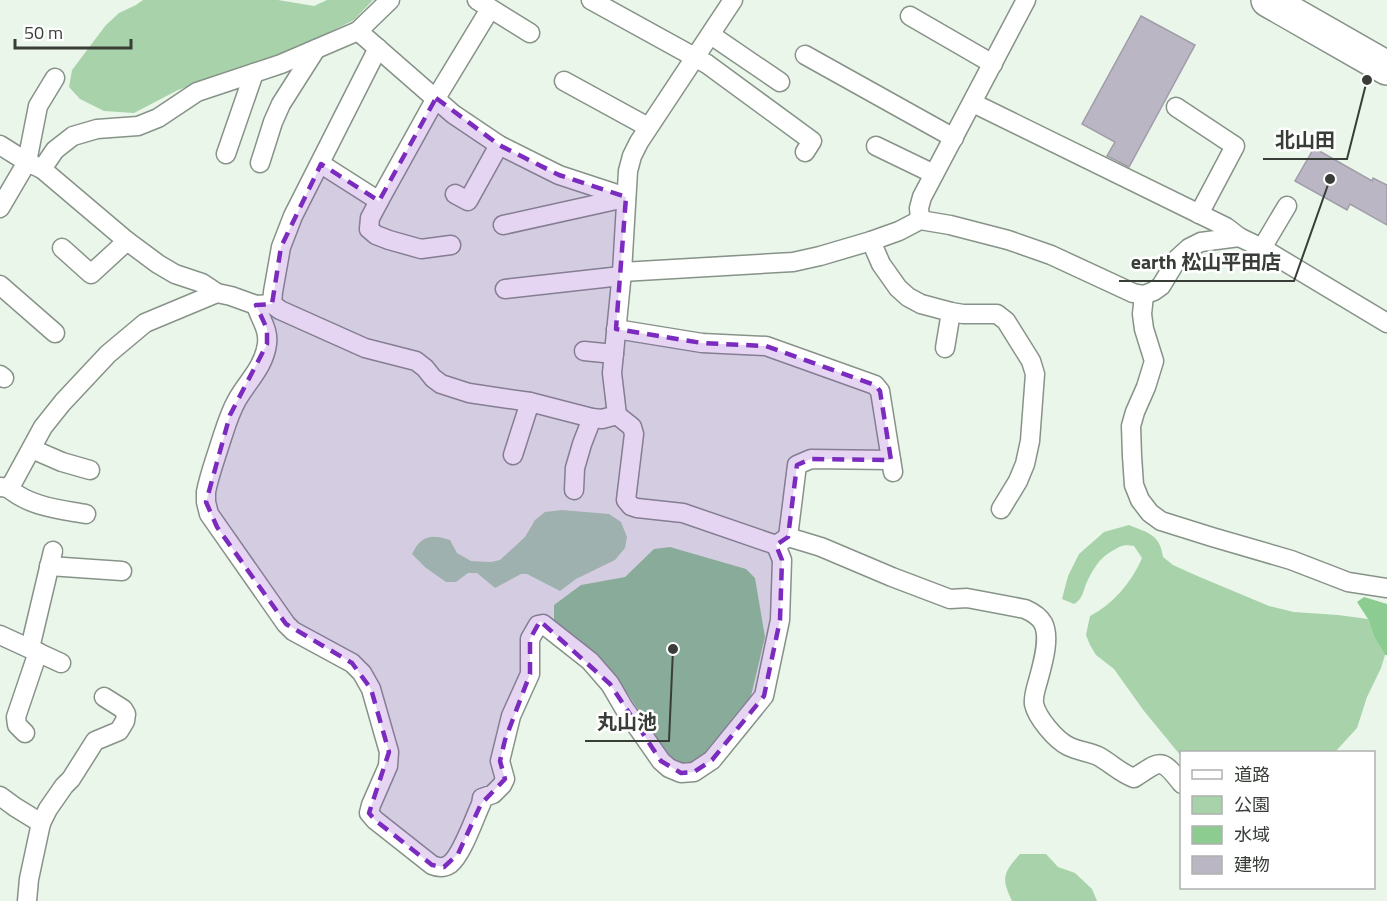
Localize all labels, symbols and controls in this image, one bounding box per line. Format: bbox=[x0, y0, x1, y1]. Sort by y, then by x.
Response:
scale bar bbox=[15, 12, 130, 50]
text: 50 m bbox=[24, 19, 63, 46]
callout: 北山田 bbox=[1263, 121, 1347, 159]
text: 北山田 bbox=[1275, 124, 1335, 155]
callout: earth 松山平田店 bbox=[1119, 243, 1294, 281]
text: earth 松山平田店 bbox=[1131, 246, 1281, 277]
callout: 丸山池 bbox=[585, 703, 669, 741]
text: 丸山池 bbox=[597, 706, 657, 737]
legend bbox=[1180, 751, 1375, 889]
text: 道路 bbox=[1234, 761, 1270, 788]
text: 公園 bbox=[1234, 791, 1270, 818]
text: 水域 bbox=[1234, 821, 1270, 848]
text: 建物 bbox=[1234, 851, 1270, 878]

